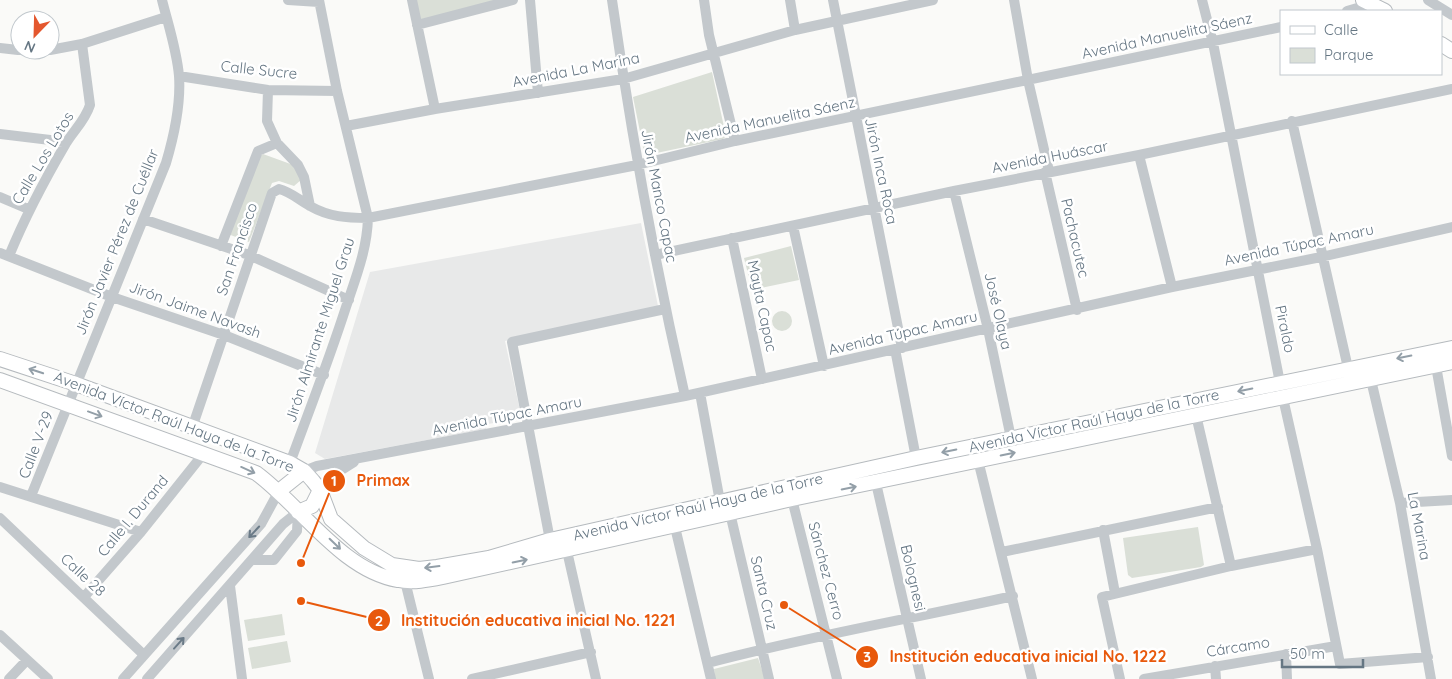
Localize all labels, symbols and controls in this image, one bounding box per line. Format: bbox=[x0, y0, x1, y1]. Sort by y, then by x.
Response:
street label: Avenida Manuelita Sáenz bbox=[1080, 8, 1254, 63]
north arrow bbox=[10, 10, 60, 60]
legend bbox=[1280, 10, 1442, 75]
text: Calle bbox=[1324, 20, 1358, 39]
text: N bbox=[22, 37, 38, 57]
text: Parque bbox=[1324, 45, 1374, 64]
street label: Avenida La Marina bbox=[511, 48, 641, 91]
street label: Calle Sucre bbox=[220, 56, 298, 83]
street label: Avenida Manuelita Sáenz bbox=[683, 92, 857, 147]
street label: Calle Los Lotos bbox=[8, 108, 78, 207]
street label: Jirón Inca Roca bbox=[861, 116, 902, 226]
street label: Jirón Manco Capac bbox=[637, 128, 682, 264]
street label: Avenida Huáscar bbox=[990, 136, 1110, 177]
street label: Jirón Javier Pérez de Cuéllar bbox=[70, 146, 163, 338]
street label: Pachacutec bbox=[1057, 196, 1094, 280]
street label: San Francisco bbox=[212, 200, 261, 298]
street label: Avenida Túpac Amaru bbox=[1222, 219, 1375, 270]
street label: Jirón Almirante Miguel Grau bbox=[281, 235, 358, 425]
street label: Mayta Capac bbox=[744, 258, 782, 354]
street label: José Olaya bbox=[980, 270, 1017, 351]
street label: Jirón Jaime Navash bbox=[127, 277, 264, 342]
street label: Piraldo bbox=[1271, 303, 1300, 354]
street label: Avenida Túpac Amaru bbox=[827, 306, 979, 359]
one-way arrow bbox=[1397, 353, 1413, 362]
one-way arrow bbox=[28, 365, 44, 375]
street label: Avenida Víctor Raúl Haya de la Torre bbox=[51, 367, 297, 476]
street label: Avenida Víctor Raúl Haya de la Torre bbox=[967, 385, 1221, 456]
one-way arrow bbox=[1237, 386, 1253, 395]
street label: Avenida Túpac Amaru bbox=[430, 392, 584, 439]
street label: Calle V-29 bbox=[14, 408, 57, 481]
one-way arrow bbox=[87, 410, 103, 419]
one-way arrow bbox=[941, 447, 957, 457]
one-way arrow bbox=[1000, 449, 1016, 458]
one-way arrow bbox=[240, 465, 255, 475]
callout: Primax bbox=[322, 465, 420, 496]
street label: Avenida Víctor Raúl Haya de la Torre bbox=[571, 468, 825, 545]
text: Primax bbox=[357, 470, 410, 490]
street label: Calle I. Durand bbox=[93, 471, 172, 560]
text: 1 bbox=[331, 471, 337, 490]
one-way arrow bbox=[841, 483, 857, 493]
street label: La Marina bbox=[1404, 490, 1435, 562]
street label: Sánchez Cerro bbox=[804, 520, 849, 622]
one-way arrow bbox=[248, 526, 260, 539]
one-way arrow bbox=[328, 538, 341, 550]
street label: Bolognesi bbox=[897, 543, 930, 613]
street label: Calle 28 bbox=[57, 549, 110, 600]
street label: Santa Cruz bbox=[747, 554, 782, 632]
one-way arrow bbox=[511, 556, 527, 565]
one-way arrow bbox=[424, 563, 440, 573]
callout: Institución educativa inicial No. 1221 bbox=[366, 605, 685, 636]
text: Institución educativa inicial No. 1221 bbox=[401, 610, 675, 630]
text: 2 bbox=[375, 611, 383, 630]
street label: Cárcamo bbox=[1205, 632, 1271, 661]
one-way arrow bbox=[173, 636, 185, 649]
scale bar bbox=[1282, 636, 1363, 668]
callout: Institución educativa inicial No. 1222 bbox=[855, 641, 1177, 672]
text: 50 m bbox=[1290, 644, 1325, 663]
text: Institución educativa inicial No. 1222 bbox=[889, 646, 1167, 666]
text: 3 bbox=[863, 647, 871, 666]

